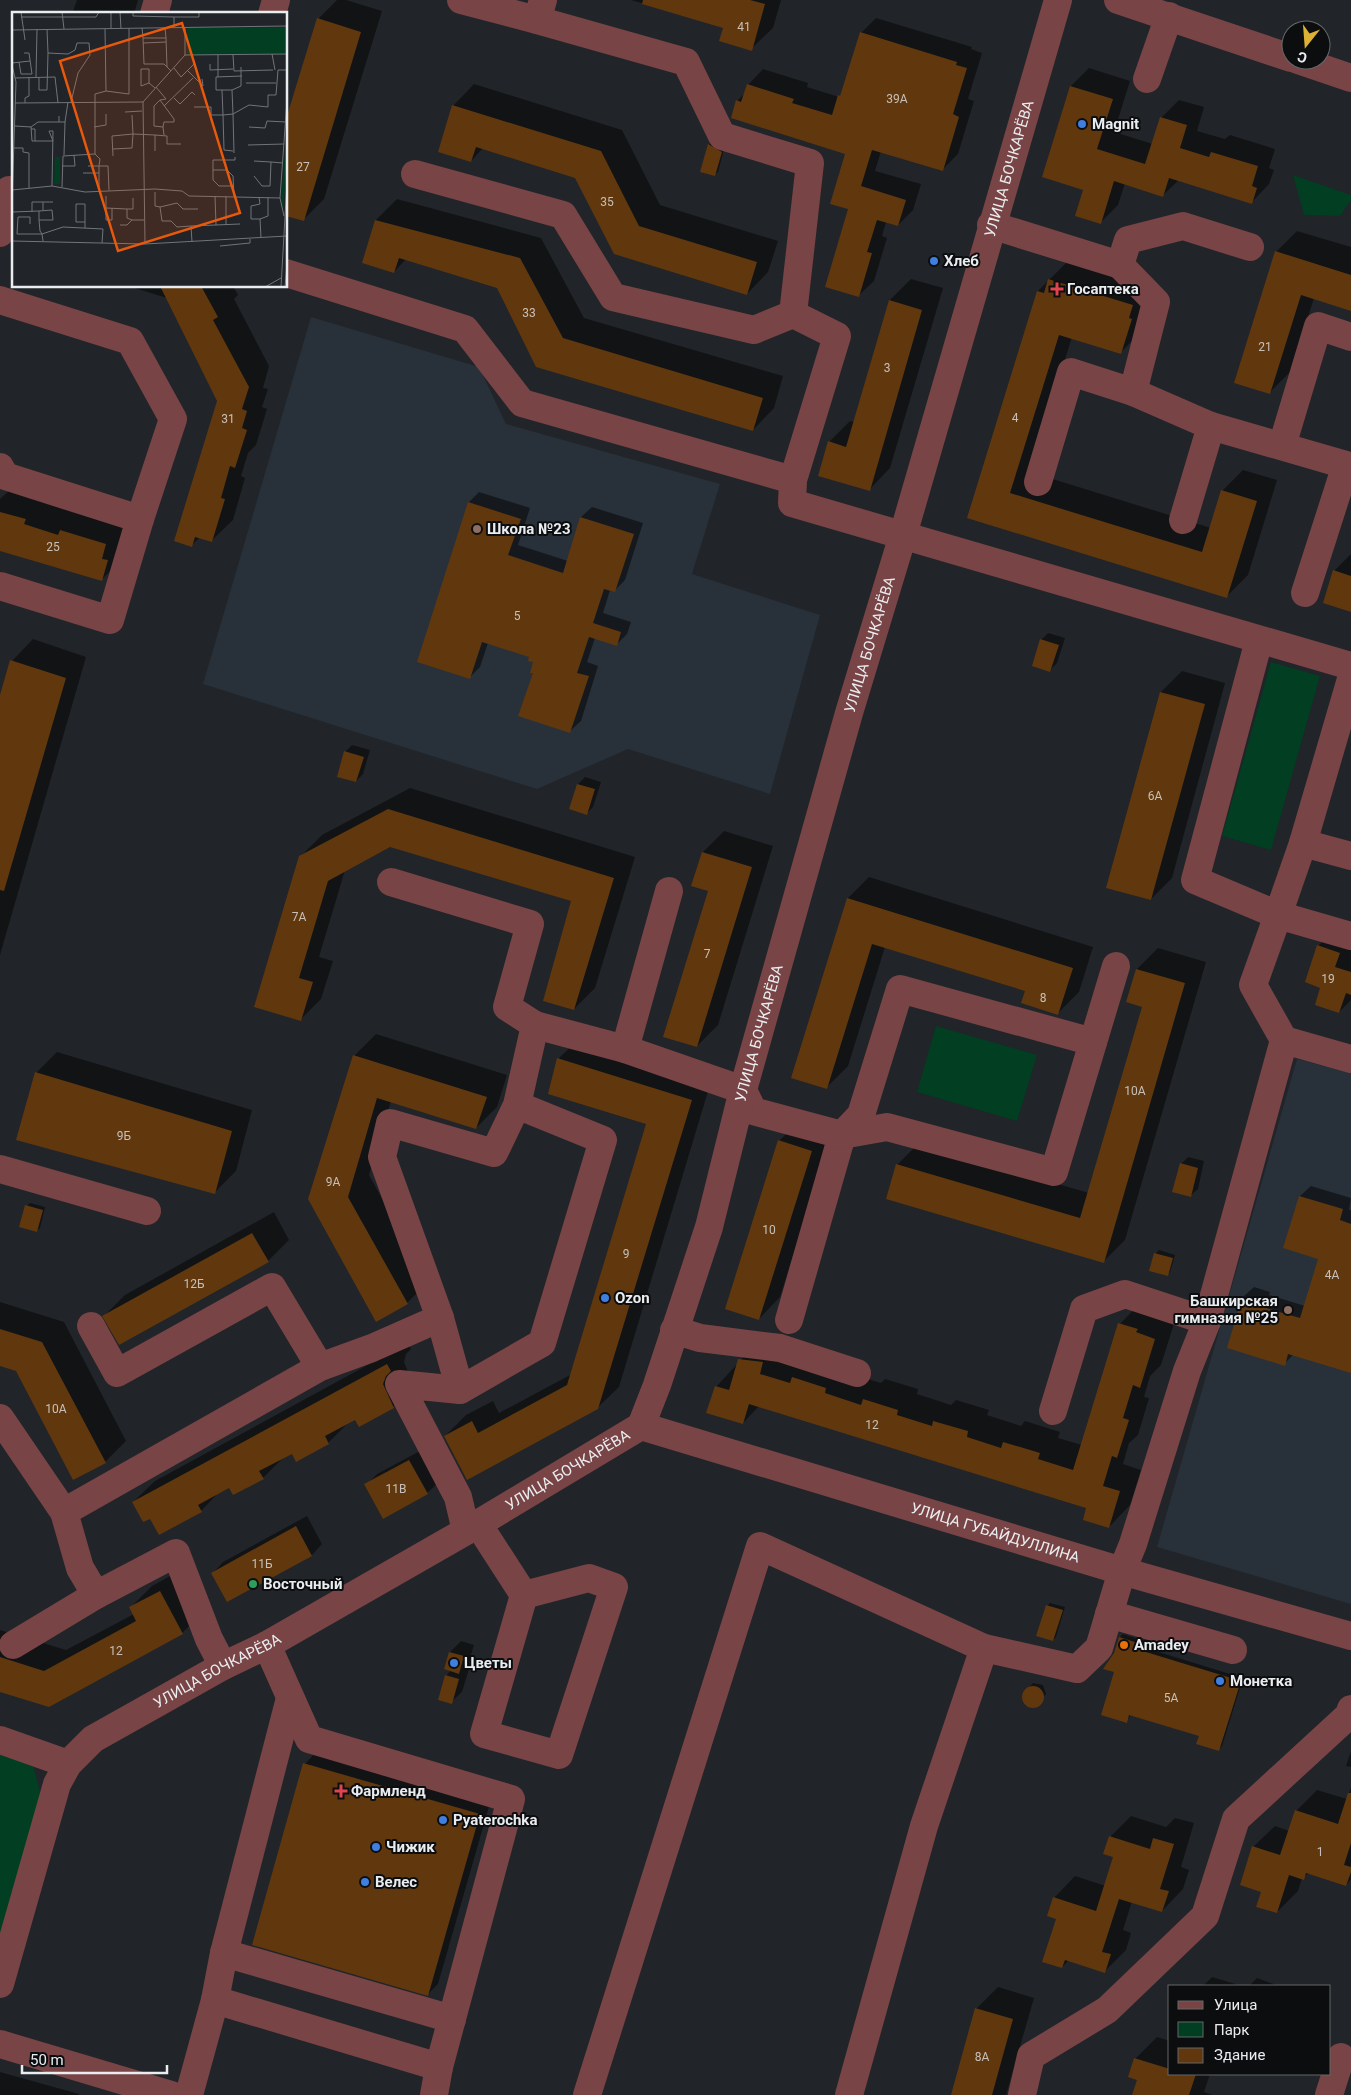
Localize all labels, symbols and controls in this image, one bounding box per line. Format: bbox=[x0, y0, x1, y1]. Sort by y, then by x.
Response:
inset map bbox=[12, 12, 288, 288]
house number: 41 bbox=[737, 20, 751, 34]
north arrow bbox=[1281, 20, 1331, 70]
text: С bbox=[1295, 48, 1309, 66]
house number: 39А bbox=[886, 92, 908, 106]
street label: УЛИЦА БОЧКАРЁВА bbox=[981, 98, 1038, 239]
place label: Magnit bbox=[1092, 115, 1139, 133]
marker: Magnit bbox=[1076, 118, 1088, 130]
house number: 27 bbox=[296, 160, 310, 174]
house number: 35 bbox=[600, 195, 614, 209]
place label: Хлеб bbox=[944, 252, 979, 270]
marker: Хлеб bbox=[928, 255, 940, 267]
place label: Госаптека bbox=[1067, 280, 1139, 298]
marker: Госаптека bbox=[1051, 283, 1063, 295]
house number: 33 bbox=[522, 306, 536, 320]
house number: 21 bbox=[1258, 340, 1272, 354]
house number: 3 bbox=[884, 361, 890, 375]
house number: 4 bbox=[1012, 411, 1019, 425]
house number: 31 bbox=[221, 412, 235, 426]
place label: Школа №23 bbox=[487, 520, 571, 538]
marker: Школа №23 bbox=[471, 523, 483, 535]
house number: 25 bbox=[46, 540, 60, 554]
street label: УЛИЦА БОЧКАРЁВА bbox=[841, 574, 899, 715]
house number: 5 bbox=[514, 609, 521, 623]
house number: 6А bbox=[1148, 789, 1162, 803]
house number: 7А bbox=[292, 910, 306, 924]
house number: 7 bbox=[704, 947, 711, 961]
street label: УЛИЦА БОЧКАРЁВА bbox=[731, 962, 787, 1104]
house number: 19 bbox=[1321, 972, 1335, 986]
house number: 8 bbox=[1040, 991, 1047, 1005]
house number: 10А bbox=[1124, 1084, 1146, 1098]
house number: 9Б bbox=[117, 1129, 132, 1143]
house number: 9А bbox=[326, 1175, 340, 1189]
house number: 10 bbox=[762, 1223, 776, 1237]
house number: 9 bbox=[623, 1247, 629, 1261]
house number: 4А bbox=[1325, 1268, 1339, 1282]
house number: 12Б bbox=[183, 1277, 205, 1291]
place label: Ozon bbox=[615, 1289, 650, 1307]
marker: Ozon bbox=[599, 1292, 611, 1304]
place label: Башкирская гимназия №25 bbox=[1175, 1292, 1278, 1327]
marker: Башкирская гимназия №25 bbox=[1282, 1304, 1294, 1316]
house number: 10А bbox=[45, 1402, 67, 1416]
house number: 12 bbox=[865, 1418, 879, 1432]
street label: УЛИЦА БОЧКАРЁВА bbox=[502, 1426, 633, 1514]
house number: 11В bbox=[386, 1482, 406, 1496]
street label: УЛИЦА ГУБАЙДУЛЛИНА bbox=[908, 1499, 1082, 1567]
house number: 11Б bbox=[251, 1557, 273, 1571]
place label: Восточный bbox=[263, 1575, 342, 1593]
marker: Восточный bbox=[247, 1578, 259, 1590]
street label: УЛИЦА БОЧКАРЁВА bbox=[151, 1630, 285, 1712]
place label: Amadey bbox=[1134, 1636, 1189, 1654]
marker: Amadey bbox=[1118, 1639, 1130, 1651]
house number: 12 bbox=[109, 1644, 123, 1658]
place label: Цветы bbox=[464, 1654, 512, 1672]
marker: Цветы bbox=[448, 1657, 460, 1669]
place label: Монетка bbox=[1230, 1672, 1292, 1690]
marker: Монетка bbox=[1214, 1675, 1226, 1687]
house number: 5А bbox=[1164, 1691, 1178, 1705]
place label: Фармленд bbox=[351, 1782, 426, 1800]
marker: Фармленд bbox=[335, 1785, 347, 1797]
place label: Pyaterochka bbox=[453, 1811, 537, 1829]
marker: Pyaterochka bbox=[437, 1814, 449, 1826]
place label: Чижик bbox=[386, 1838, 435, 1856]
marker: Чижик bbox=[370, 1841, 382, 1853]
house number: 1 bbox=[1317, 1845, 1323, 1859]
place label: Велес bbox=[375, 1873, 417, 1891]
marker: Велес bbox=[359, 1876, 371, 1888]
legend bbox=[1168, 1985, 1331, 2075]
text: Улица bbox=[1214, 1996, 1257, 2014]
text: Парк bbox=[1214, 2021, 1249, 2039]
scale bar bbox=[22, 2042, 168, 2074]
text: Здание bbox=[1214, 2046, 1265, 2064]
house number: 8А bbox=[975, 2050, 989, 2064]
text: 50 m bbox=[30, 2051, 64, 2069]

